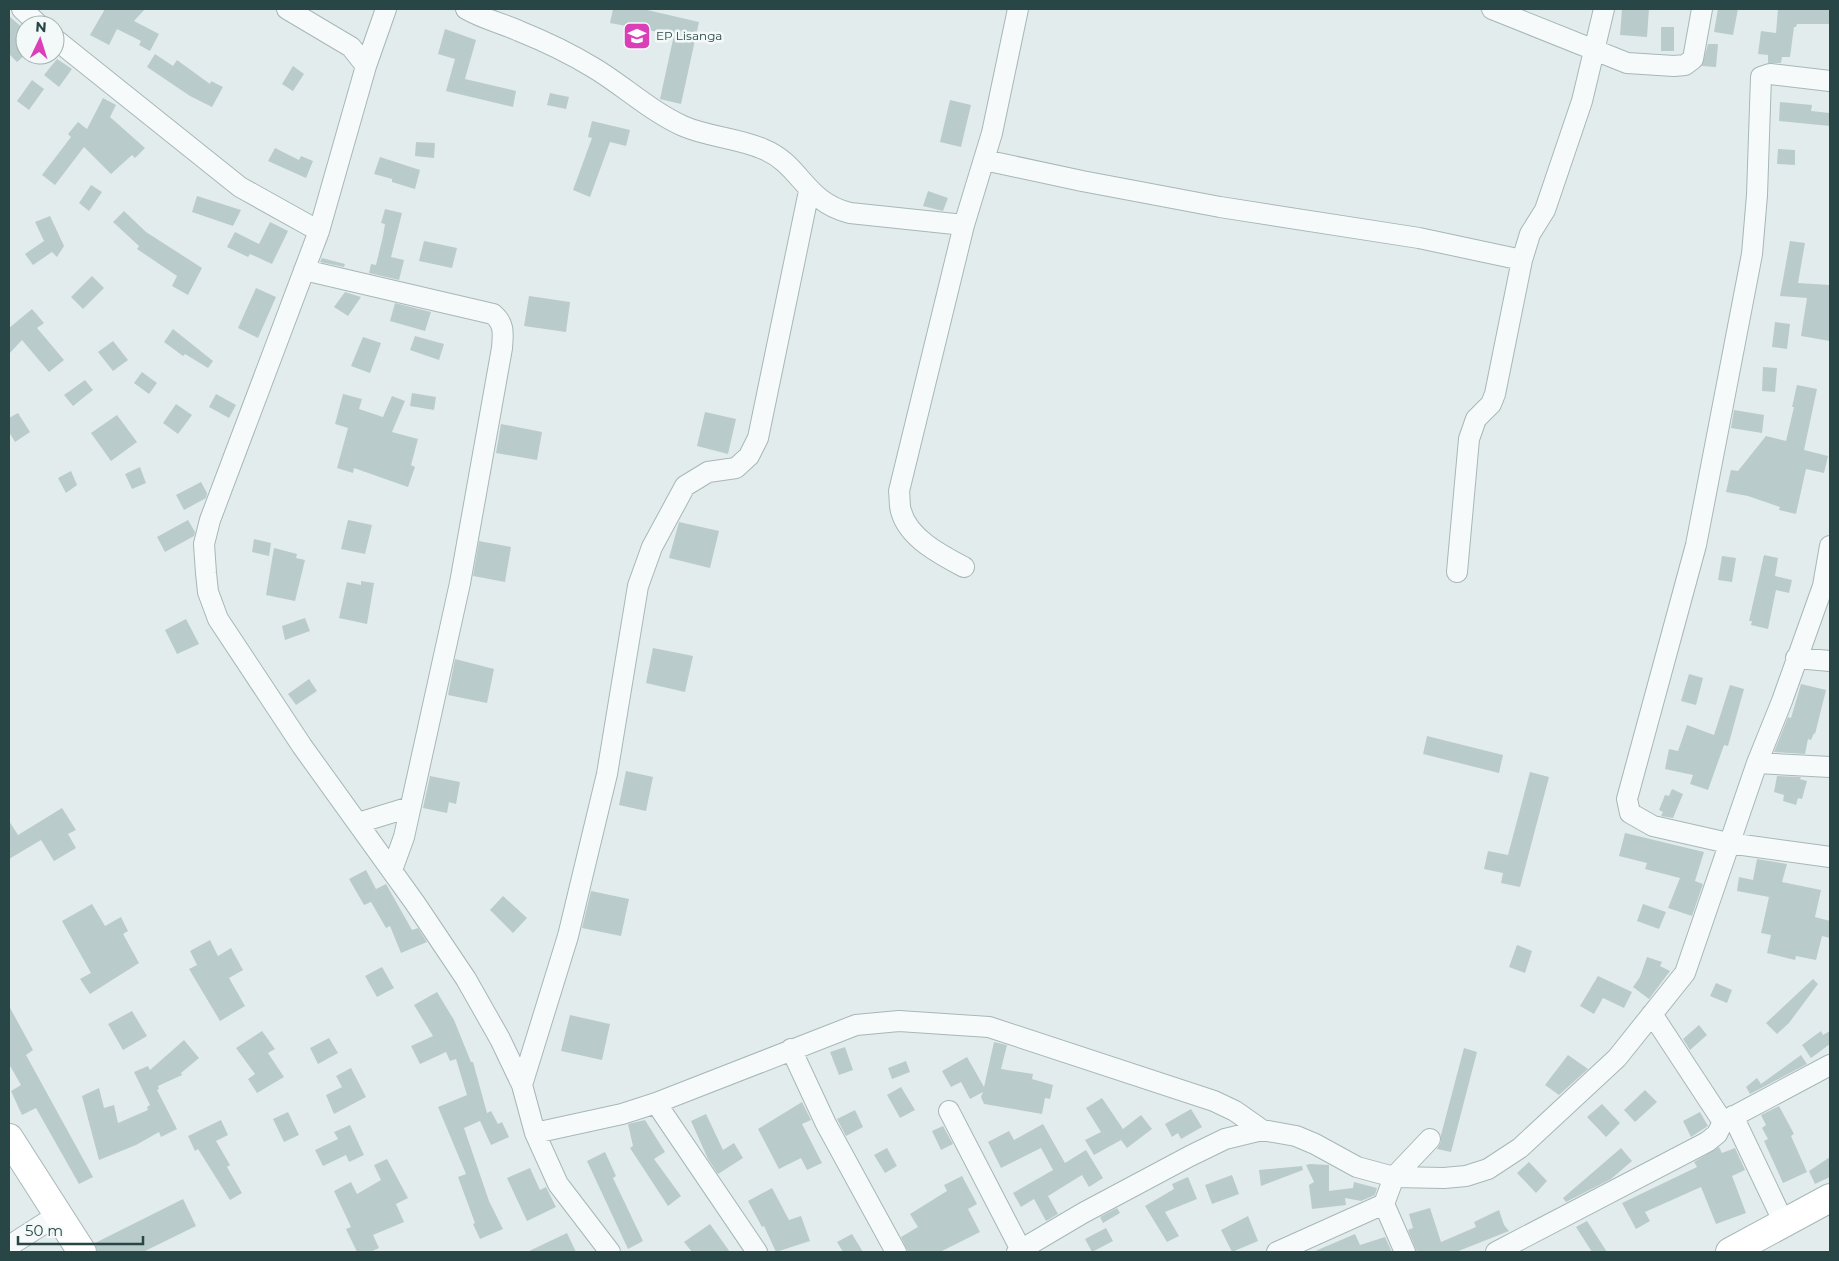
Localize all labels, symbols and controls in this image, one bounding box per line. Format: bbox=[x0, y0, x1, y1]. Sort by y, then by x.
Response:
north arrow bbox=[15, 15, 65, 65]
text: N bbox=[35, 18, 47, 36]
school or university icon: EP Lisanga bbox=[622, 21, 652, 51]
place label: EP Lisanga bbox=[656, 28, 722, 43]
scale bar bbox=[18, 1214, 142, 1246]
text: 50 m bbox=[25, 1221, 63, 1240]

